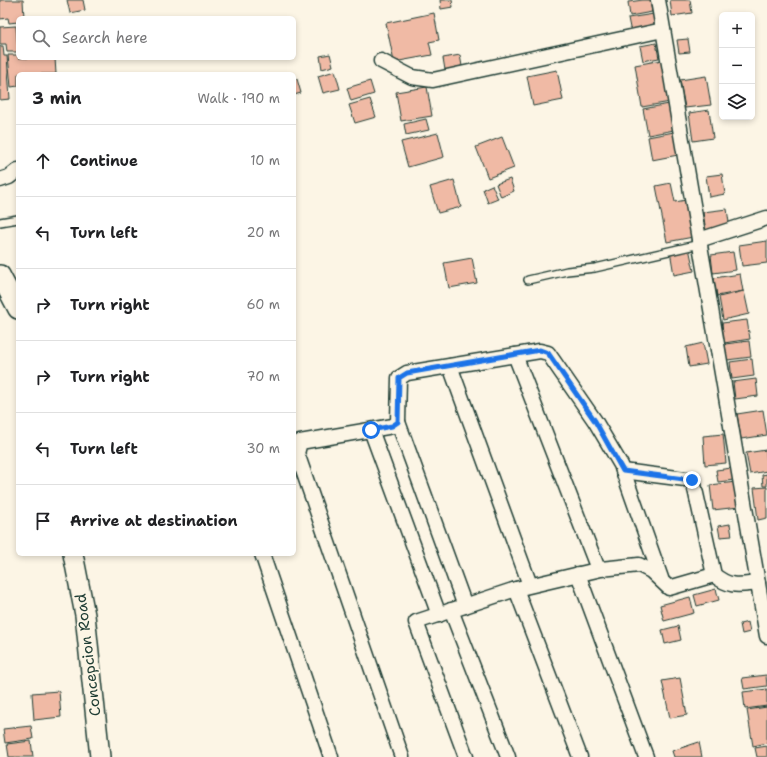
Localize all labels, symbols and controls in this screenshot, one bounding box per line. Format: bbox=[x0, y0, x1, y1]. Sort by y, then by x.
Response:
map controls bbox=[719, 12, 755, 120]
button: + bbox=[719, 12, 755, 48]
search box bbox=[16, 16, 296, 60]
icon: search bbox=[30, 27, 52, 49]
text: Search here bbox=[62, 28, 148, 48]
button: − bbox=[719, 48, 755, 84]
button: layers bbox=[719, 84, 755, 120]
text: 3 min bbox=[32, 87, 82, 109]
text: Walk · 190 m bbox=[198, 90, 280, 107]
icon: ahead bbox=[32, 150, 54, 172]
text: Continue bbox=[70, 151, 138, 171]
text: 10 m bbox=[250, 152, 280, 169]
icon: left bbox=[32, 222, 54, 244]
text: Turn left bbox=[70, 223, 138, 243]
text: 20 m bbox=[247, 224, 280, 241]
icon: right bbox=[32, 294, 54, 316]
text: Turn right bbox=[70, 295, 150, 315]
text: 60 m bbox=[247, 296, 280, 313]
icon: right bbox=[32, 366, 54, 388]
text: Turn right bbox=[70, 367, 150, 387]
text: 70 m bbox=[246, 368, 280, 385]
route start bbox=[362, 421, 380, 439]
icon: left bbox=[32, 438, 54, 460]
text: Turn left bbox=[70, 439, 138, 459]
text: 30 m bbox=[246, 440, 280, 457]
route end bbox=[683, 471, 701, 489]
icon: arrive bbox=[32, 510, 54, 532]
text: Arrive at destination bbox=[70, 511, 238, 531]
street label: Concepcion Road bbox=[70, 592, 105, 717]

